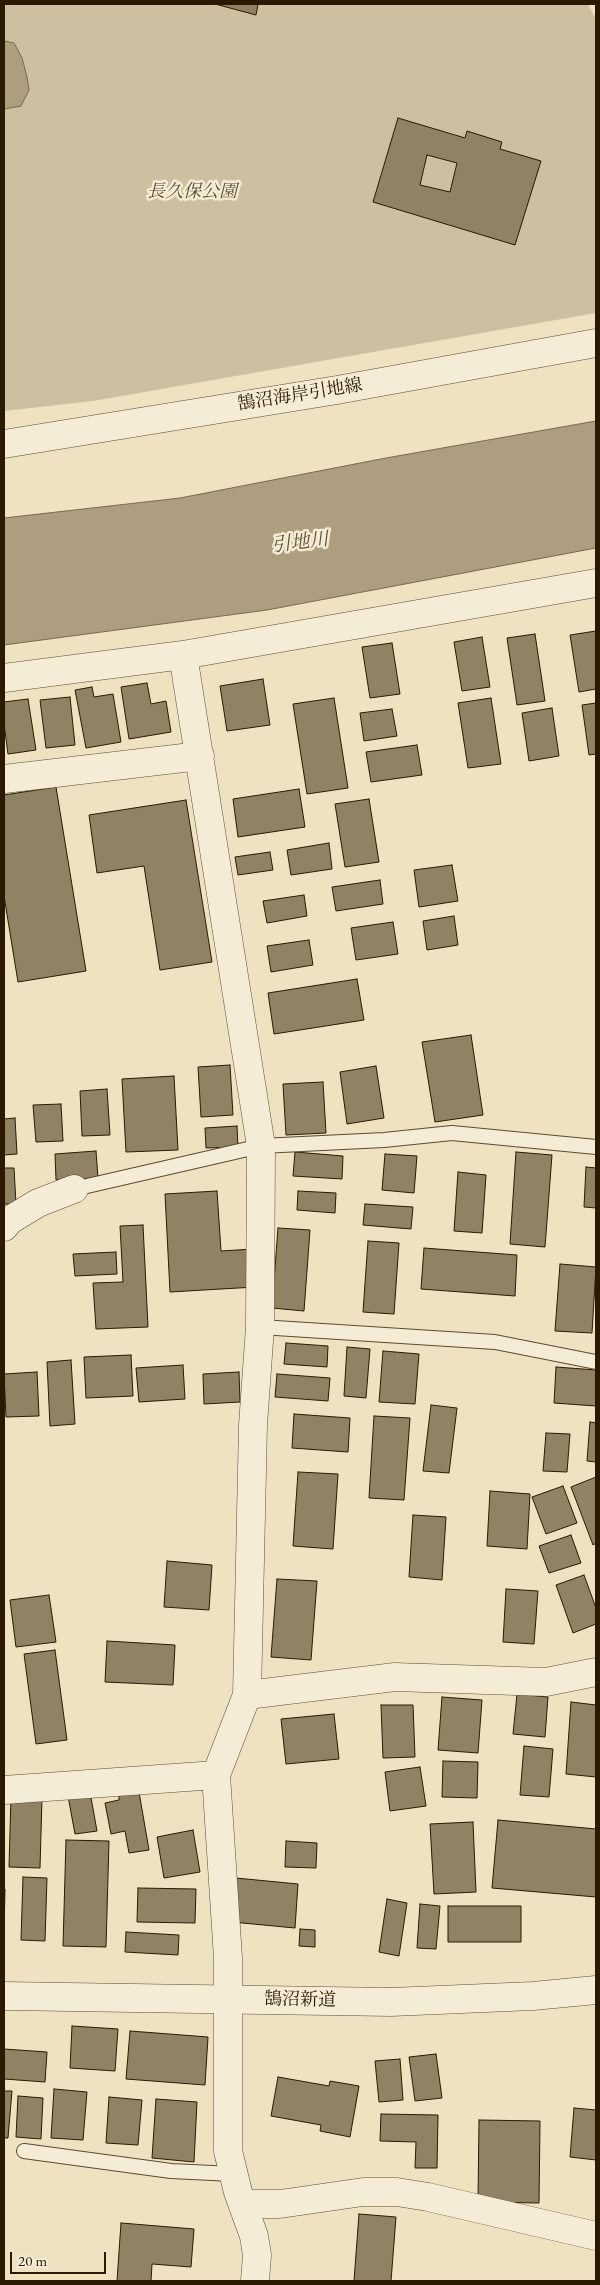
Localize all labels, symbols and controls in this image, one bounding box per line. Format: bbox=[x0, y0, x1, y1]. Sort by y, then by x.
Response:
park label: 長久保公園 bbox=[147, 181, 237, 203]
street label: 鵠沼海岸引地線 bbox=[236, 374, 364, 416]
water label: 引地川 bbox=[270, 528, 330, 558]
street label: 鵠沼新道 bbox=[264, 1989, 336, 2011]
scale bar bbox=[12, 2242, 109, 2274]
text: 20 m bbox=[18, 2251, 47, 2270]

